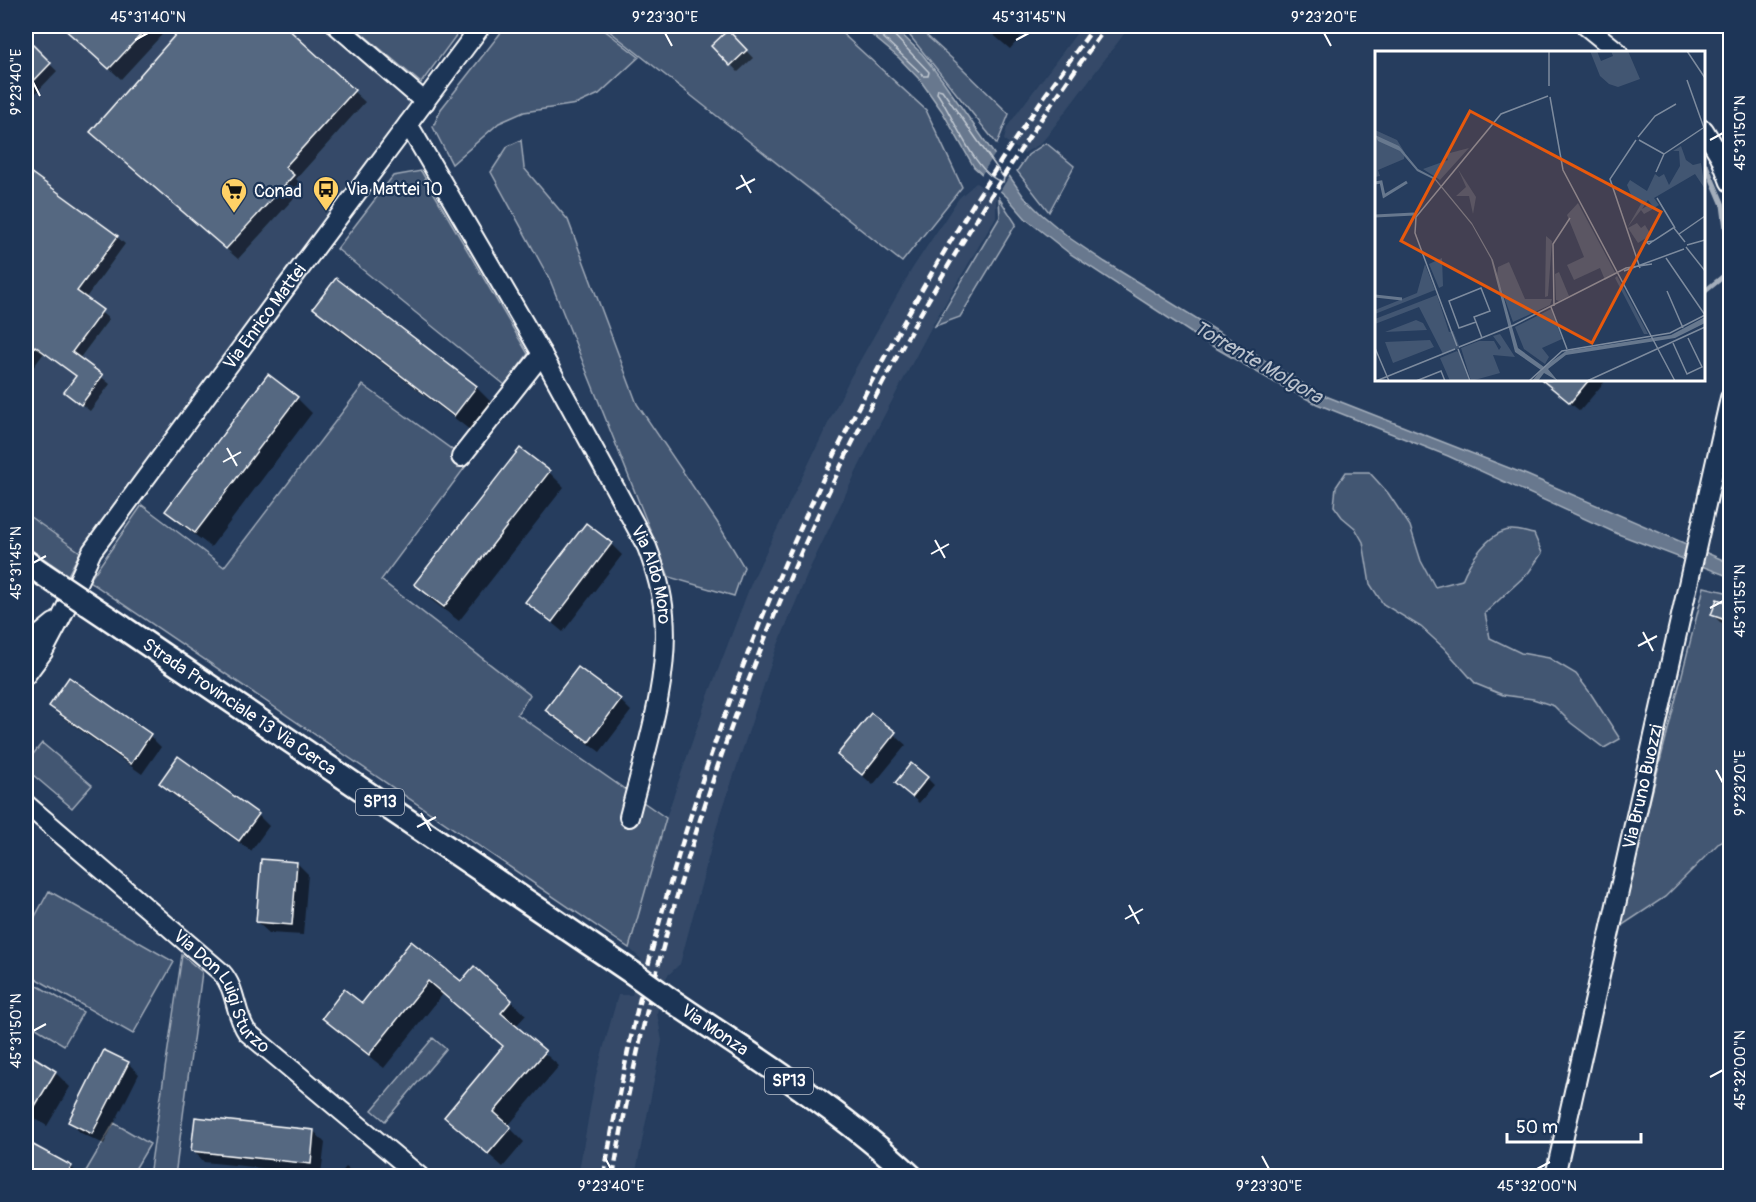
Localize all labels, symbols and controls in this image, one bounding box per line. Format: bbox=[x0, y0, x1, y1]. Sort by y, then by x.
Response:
text: 45°31'40"N bbox=[110, 8, 186, 27]
text: 9°23'30"E bbox=[632, 8, 698, 27]
text: 45°31'45"N bbox=[992, 8, 1066, 27]
text: 9°23'20"E bbox=[1291, 8, 1357, 27]
text: 9°23'40"E bbox=[7, 49, 26, 115]
inset map bbox=[1375, 51, 1705, 381]
text: 45°31'50"N bbox=[1731, 95, 1750, 171]
bus stop icon: Via Mattei 10 bbox=[311, 174, 341, 212]
supermarket icon: Conad bbox=[219, 176, 249, 214]
place label: Via Mattei 10 bbox=[346, 178, 443, 201]
place label: Conad bbox=[254, 180, 302, 203]
street label: Via Enrico Mattei bbox=[218, 259, 311, 374]
water label: Torrente Molgora bbox=[1189, 315, 1328, 410]
street label: Via Aldo Moro bbox=[626, 521, 676, 625]
text: 45°31'45"N bbox=[7, 526, 26, 600]
text: 45°31'55"N bbox=[1731, 564, 1750, 638]
street label: Strada Provinciale 13 Via Cerca bbox=[138, 633, 341, 781]
street label: Via Bruno Buozzi bbox=[1617, 722, 1668, 851]
text: 9°23'20"E bbox=[1731, 750, 1750, 816]
road number: SP13 bbox=[356, 789, 404, 815]
street label: Via Don Luigi Sturzo bbox=[168, 924, 275, 1058]
text: 45°31'50"N bbox=[7, 993, 26, 1069]
street label: Via Monza bbox=[677, 999, 753, 1061]
text: 45°32'00"N bbox=[1731, 1030, 1750, 1110]
road number: SP13 bbox=[765, 1068, 813, 1094]
scale bar bbox=[1507, 1106, 1640, 1144]
text: 50 m bbox=[1516, 1116, 1558, 1139]
text: 9°23'40"E bbox=[578, 1177, 644, 1196]
text: 9°23'30"E bbox=[1236, 1177, 1302, 1196]
text: 45°32'00"N bbox=[1497, 1177, 1577, 1196]

